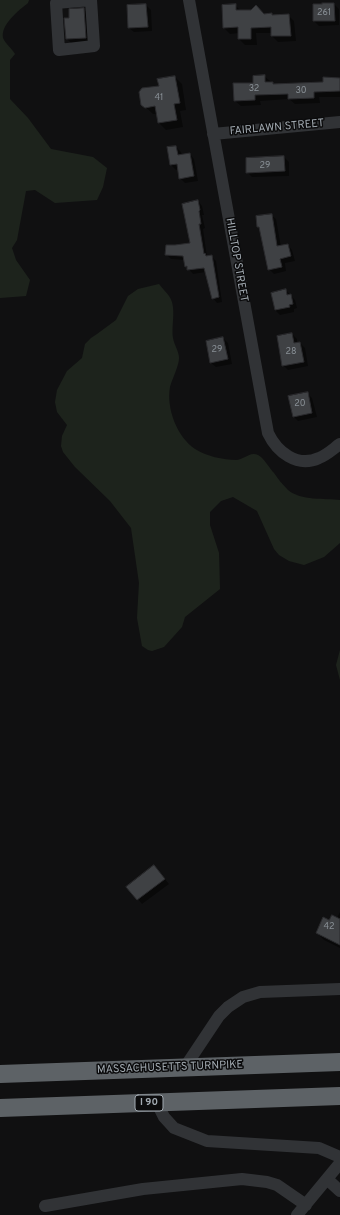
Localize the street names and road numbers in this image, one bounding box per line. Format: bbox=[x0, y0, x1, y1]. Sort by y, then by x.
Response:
street label: FAIRLAWN STREET bbox=[229, 117, 325, 139]
street label: HILLTOP STREET bbox=[222, 217, 250, 303]
street label: MASSACHUSETTS TURNPIKE bbox=[97, 1059, 243, 1077]
road number: I 90 bbox=[135, 1095, 163, 1111]

